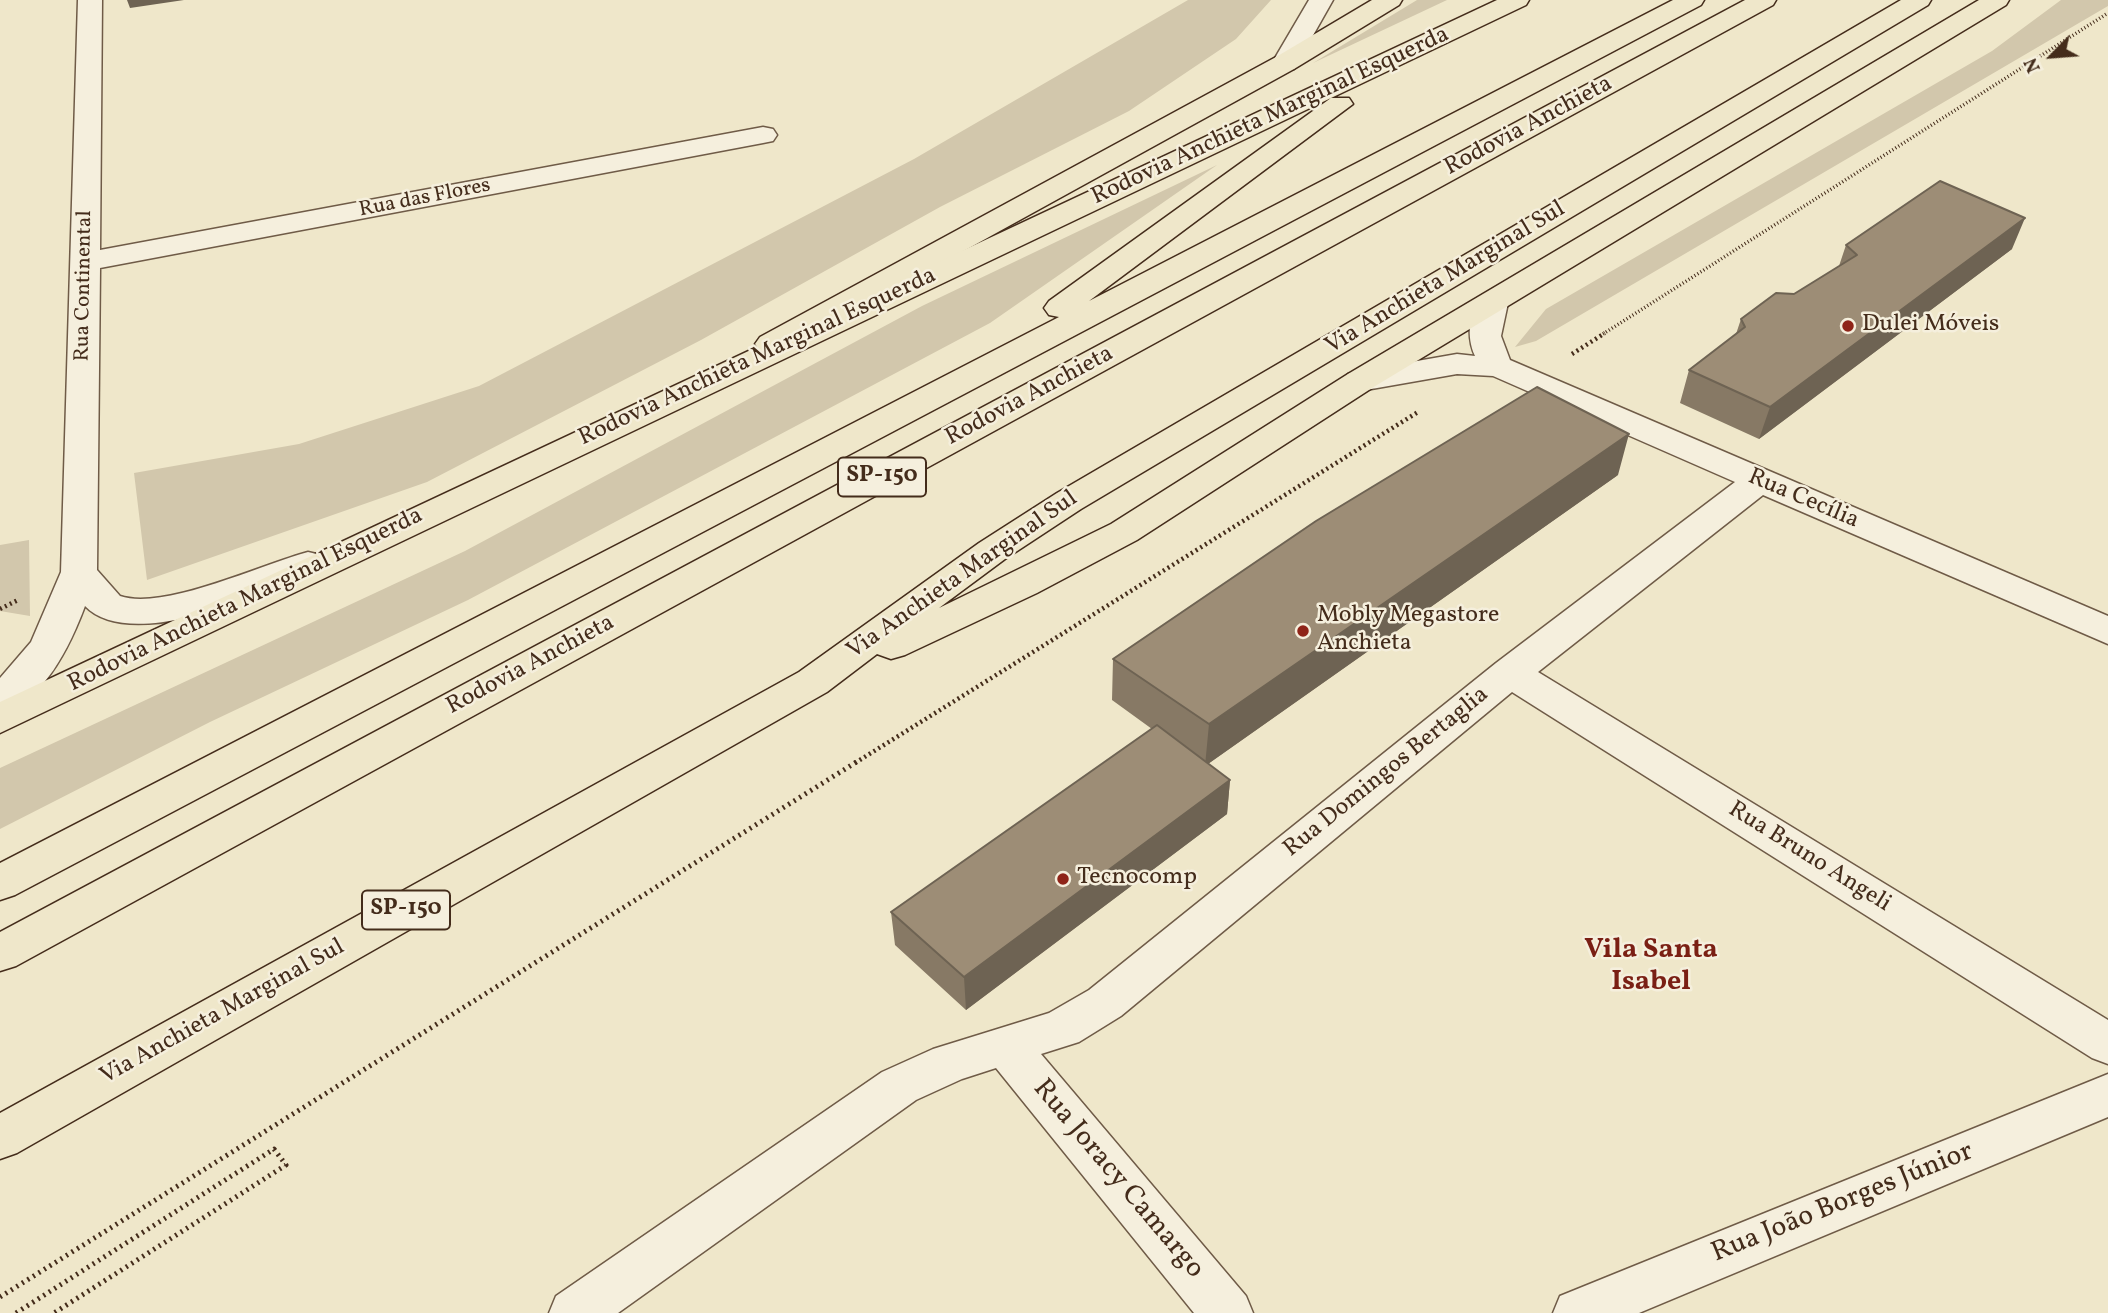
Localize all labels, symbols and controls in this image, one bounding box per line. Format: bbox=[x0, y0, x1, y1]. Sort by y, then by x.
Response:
street label: Rodovia Anchieta Marginal Esquerda bbox=[1088, 21, 1454, 213]
north arrow bbox=[2017, 21, 2087, 91]
text: N bbox=[2018, 53, 2048, 77]
street label: Rodovia Anchieta bbox=[1440, 71, 1618, 183]
street label: Rua das Flores bbox=[357, 174, 493, 224]
street label: Via Anchieta Marginal Sul bbox=[1321, 196, 1571, 362]
street label: Rua Continental bbox=[71, 210, 99, 362]
street label: Rodovia Anchieta Marginal Esquerda bbox=[575, 262, 941, 454]
place label: Dulei Móveis bbox=[1862, 312, 1999, 340]
marker: Dulei Móveis bbox=[1840, 318, 1856, 334]
street label: Rodovia Anchieta bbox=[941, 341, 1119, 453]
road number: SP-150 bbox=[838, 457, 926, 496]
street label: Rua Cecília bbox=[1743, 464, 1863, 536]
street label: Via Anchieta Marginal Sul bbox=[842, 485, 1084, 667]
street label: Rodovia Anchieta Marginal Esquerda bbox=[64, 502, 428, 700]
place label: Mobly Megastore Anchieta bbox=[1317, 603, 1499, 659]
street label: Rodovia Anchieta bbox=[442, 610, 620, 722]
marker: Mobly Megastore Anchieta bbox=[1295, 623, 1311, 639]
street label: Rua Domingos Bertaglia bbox=[1279, 681, 1495, 865]
street label: Rua Bruno Angeli bbox=[1722, 796, 1896, 920]
place label: Tecnocomp bbox=[1077, 865, 1197, 893]
marker: Tecnocomp bbox=[1055, 871, 1071, 887]
road number: SP-150 bbox=[362, 890, 450, 930]
street label: Via Anchieta Marginal Sul bbox=[96, 934, 350, 1092]
district label: Vila Santa Isabel bbox=[1584, 935, 1718, 1001]
street label: Rua Joracy Camargo bbox=[1024, 1074, 1210, 1286]
street label: Rua João Borges Júnior bbox=[1707, 1136, 1979, 1272]

